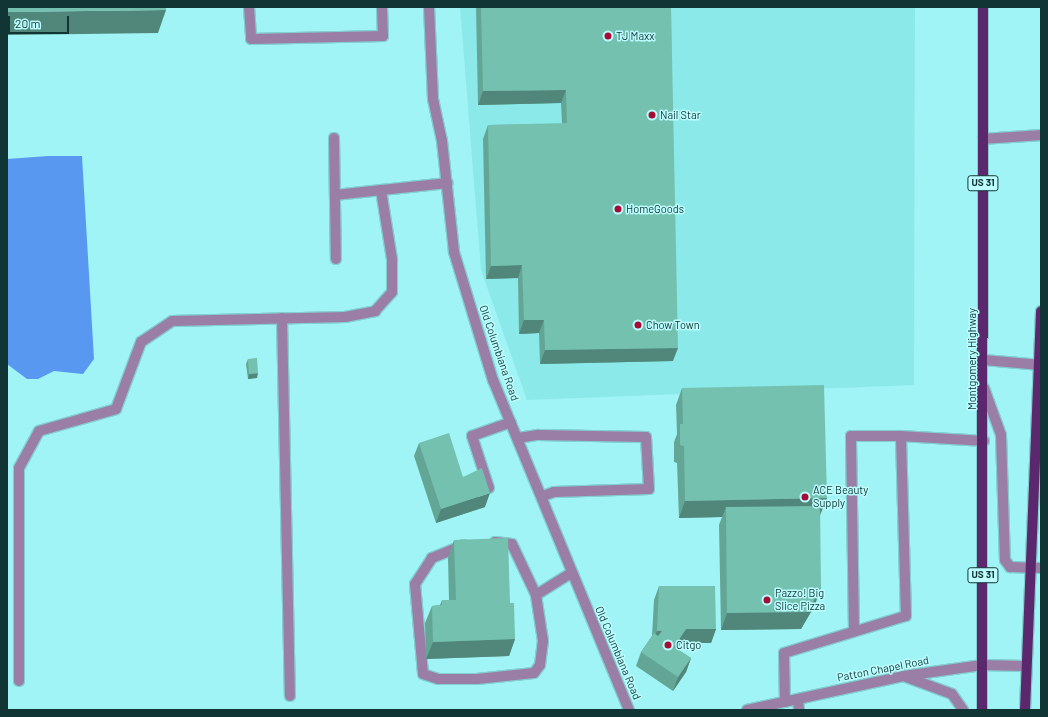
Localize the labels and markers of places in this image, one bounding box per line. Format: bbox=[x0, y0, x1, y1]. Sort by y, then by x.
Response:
place label: TJ Maxx bbox=[616, 29, 655, 43]
marker: TJ Maxx bbox=[603, 31, 613, 41]
place label: Nail Star bbox=[660, 108, 701, 122]
marker: Nail Star bbox=[647, 110, 657, 120]
place label: HomeGoods bbox=[626, 202, 684, 216]
marker: HomeGoods bbox=[613, 204, 623, 214]
place label: Chow Town bbox=[646, 318, 700, 332]
marker: Chow Town bbox=[633, 320, 643, 330]
place label: ACE Beauty Supply bbox=[813, 484, 868, 510]
marker: ACE Beauty Supply bbox=[800, 492, 810, 502]
place label: Pazzo! Big Slice Pizza bbox=[775, 587, 825, 613]
marker: Pazzo! Big Slice Pizza bbox=[762, 595, 772, 605]
place label: Citgo bbox=[676, 638, 701, 652]
marker: Citgo bbox=[663, 640, 673, 650]

